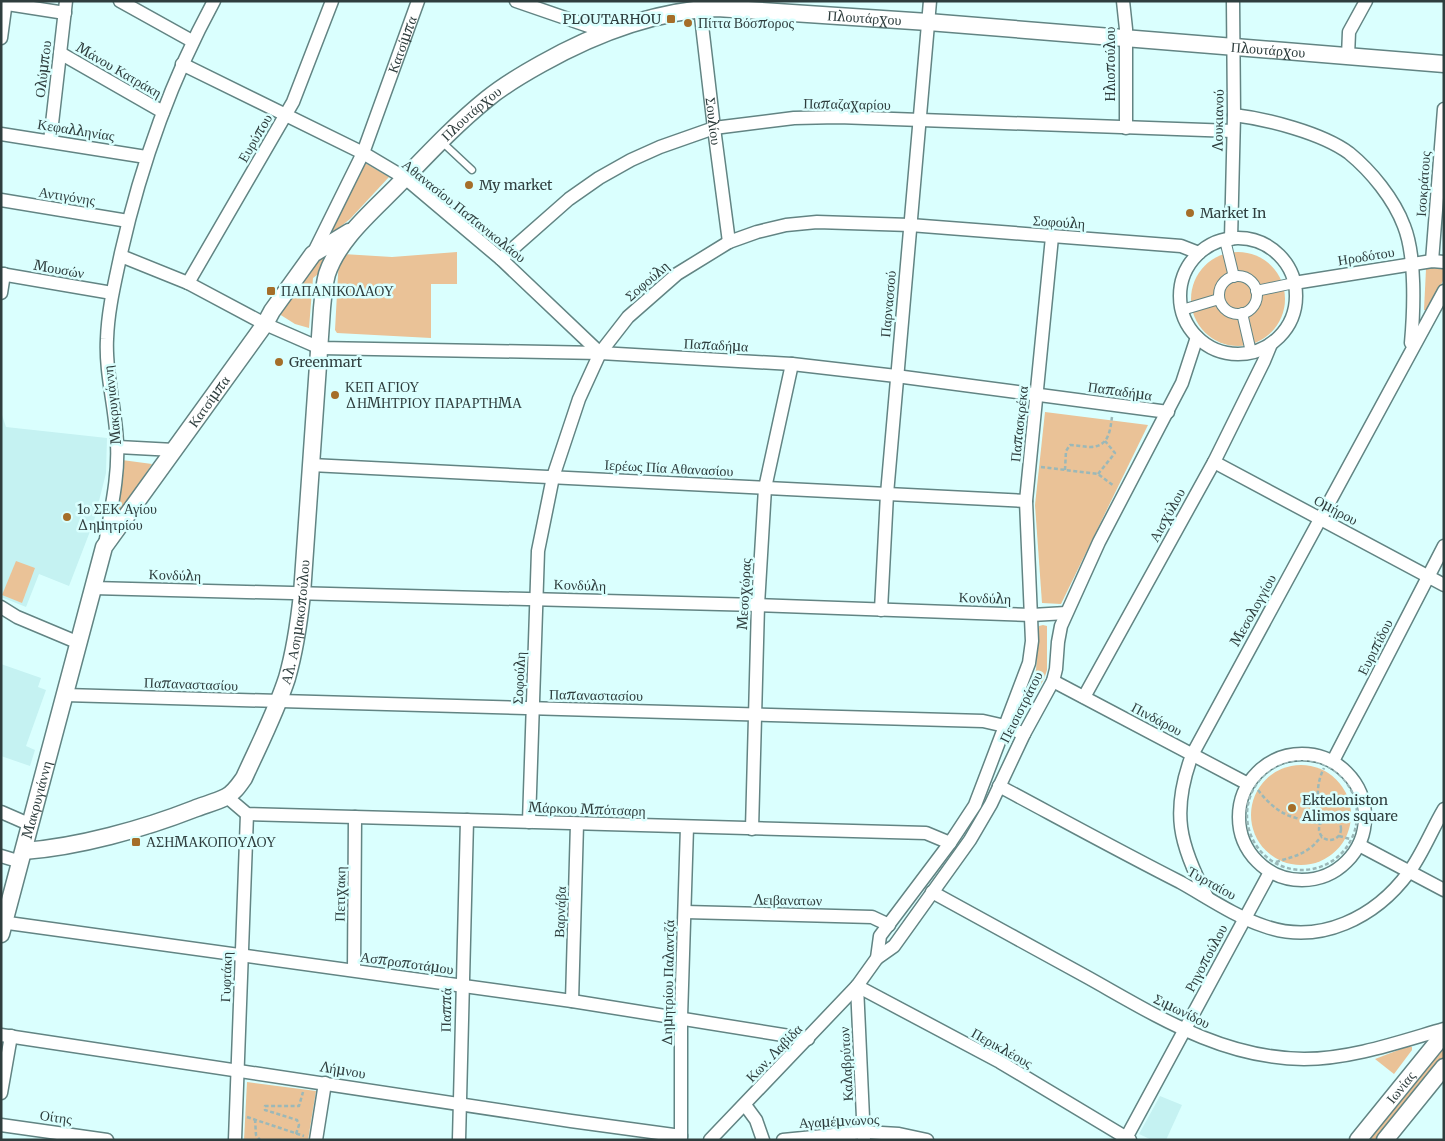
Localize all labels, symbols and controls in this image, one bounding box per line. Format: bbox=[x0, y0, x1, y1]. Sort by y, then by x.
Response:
street label: Πλουτάρχου bbox=[827, 6, 902, 29]
place label: PLOUTARHOU bbox=[563, 10, 662, 28]
street label: Κατσίμπα bbox=[384, 13, 421, 76]
marker: PLOUTARHOU bbox=[665, 13, 677, 25]
place label: Πίττα Βόσπορος bbox=[698, 14, 794, 32]
marker: Πίττα Βόσπορος bbox=[682, 17, 694, 29]
street label: Ηλιοπούλου bbox=[1101, 26, 1119, 101]
street label: Μάνου Κατράκη bbox=[73, 38, 165, 102]
street label: Πλουτάρχου bbox=[1230, 38, 1306, 62]
street label: Ολύμπου bbox=[31, 39, 55, 99]
street label: Πλουτάρχου bbox=[437, 82, 505, 145]
street label: Λουκιανού bbox=[1208, 89, 1228, 152]
street label: Παπαζαχαρίου bbox=[803, 94, 891, 114]
street label: Σουλίου bbox=[701, 96, 725, 146]
street label: Ευρύπου bbox=[234, 110, 276, 166]
street label: Κεφαλληνίας bbox=[36, 115, 116, 145]
street label: Ισοκράτους bbox=[1412, 150, 1434, 217]
street label: Αθανασίου Παπανικολάου bbox=[398, 155, 530, 267]
place label: My market bbox=[479, 176, 553, 194]
marker: My market bbox=[463, 179, 475, 191]
street label: Αντιγόνης bbox=[37, 183, 97, 209]
place label: Market In bbox=[1200, 204, 1266, 222]
marker: Market In bbox=[1184, 207, 1196, 219]
street label: Σοφούλη bbox=[1032, 211, 1086, 233]
street label: Ηροδότου bbox=[1336, 243, 1396, 269]
street label: Μουσών bbox=[32, 256, 86, 282]
street label: Σοφούλη bbox=[621, 257, 673, 305]
street label: Παρνασσού bbox=[876, 270, 900, 338]
place label: ΠΑΠΑΝΙΚΟΛΑΟΥ bbox=[281, 282, 394, 300]
marker: ΠΑΠΑΝΙΚΟΛΑΟΥ bbox=[265, 285, 277, 297]
street label: Παπαδήμα bbox=[683, 334, 749, 356]
place label: Greenmart bbox=[289, 353, 363, 371]
marker: Greenmart bbox=[273, 356, 285, 368]
street label: Μακρυγιάννη bbox=[99, 365, 125, 445]
street label: Κατσίμπα bbox=[184, 371, 234, 431]
place label: ΚΕΠ ΑΓΙΟΥ ΔΗΜΗΤΡΙΟΥ ΠΑΡΑΡΤΗΜΑ bbox=[345, 378, 523, 412]
street label: Παπαδήμα bbox=[1087, 378, 1154, 405]
street label: Παπασκρέκα bbox=[1006, 384, 1032, 463]
marker: ΚΕΠ ΑΓΙΟΥ ΔΗΜΗΤΡΙΟΥ ΠΑΡΑΡΤΗΜΑ bbox=[329, 389, 341, 401]
street label: Ιερέως Πία Αθανασίου bbox=[604, 456, 734, 480]
street label: Αισχύλου bbox=[1145, 485, 1189, 545]
street label: Ομήρου bbox=[1311, 491, 1361, 529]
place label: 1ο ΣΕΚ Αγίου Δημητρίου bbox=[77, 500, 157, 534]
marker: 1ο ΣΕΚ Αγίου Δημητρίου bbox=[61, 511, 73, 523]
street label: Μεσοχώρας bbox=[733, 557, 755, 630]
street label: Αλ. Ασημακοπούλου bbox=[277, 559, 313, 687]
street label: Κονδύλη bbox=[148, 565, 202, 585]
street label: Μεσολογγίου bbox=[1226, 571, 1280, 649]
street label: Κονδύλη bbox=[553, 575, 607, 595]
street label: Κονδύλη bbox=[958, 588, 1012, 608]
street label: Ευριπίδου bbox=[1353, 616, 1397, 678]
street label: Σοφούλη bbox=[509, 651, 529, 705]
street label: Πεισιστράτου bbox=[995, 668, 1047, 746]
street label: Παπαναστασίου bbox=[144, 673, 238, 695]
street label: Παπαναστασίου bbox=[549, 685, 643, 705]
street label: Πινδάρου bbox=[1128, 698, 1186, 740]
street label: Μακρυγιάννη bbox=[18, 759, 56, 840]
place label: Ekteloniston Alimos square bbox=[1301, 791, 1398, 825]
street label: Μάρκου Μπότσαρη bbox=[528, 798, 646, 820]
marker: Ekteloniston Alimos square bbox=[1286, 802, 1298, 814]
place label: ΑΣΗΜΑΚΟΠΟΥΛΟΥ bbox=[146, 833, 276, 851]
marker: ΑΣΗΜΑΚΟΠΟΥΛΟΥ bbox=[130, 836, 142, 848]
street label: Τυρταίου bbox=[1184, 862, 1240, 904]
street label: Πετιχακη bbox=[331, 866, 349, 922]
street label: Βαρνάβα bbox=[550, 885, 570, 938]
street label: Λειβανατων bbox=[753, 890, 822, 910]
street label: Δημητρίου Παλαντζά bbox=[658, 919, 678, 1046]
street label: Ρηγοπούλου bbox=[1181, 921, 1231, 995]
street label: Ασπροποτάμου bbox=[359, 948, 455, 978]
street label: Γυφτάκη bbox=[216, 951, 236, 1003]
street label: Παππά bbox=[437, 987, 455, 1032]
street label: Σιμωνίδου bbox=[1151, 990, 1213, 1032]
street label: Κων. Λαβίδα bbox=[742, 1020, 806, 1086]
street label: Περικλέους bbox=[968, 1024, 1036, 1072]
street label: Καλαβρύτων bbox=[835, 1026, 857, 1102]
street label: Λήμνου bbox=[318, 1057, 367, 1082]
street label: Ιωνίας bbox=[1382, 1067, 1420, 1107]
street label: Οίτης bbox=[39, 1106, 74, 1128]
street label: Αγαμέμνωνος bbox=[798, 1110, 880, 1132]

